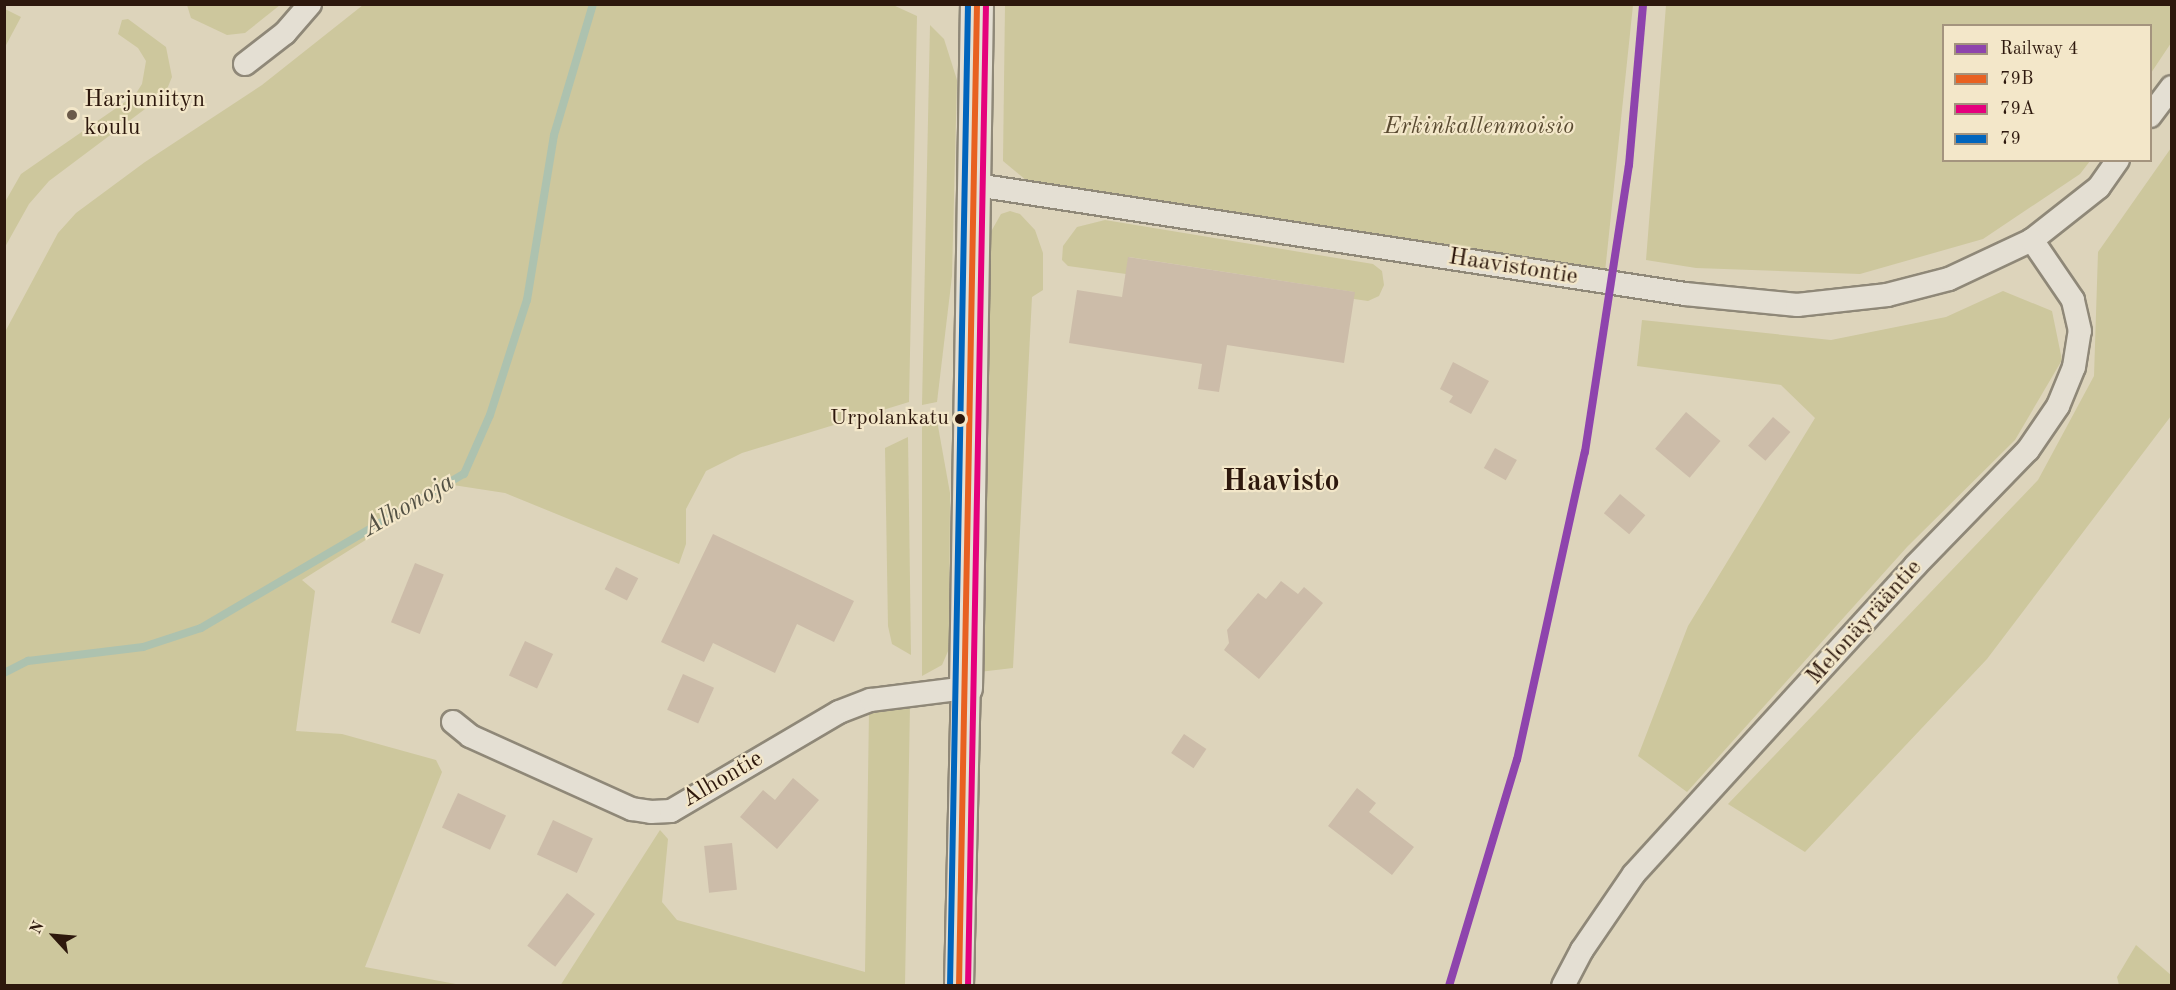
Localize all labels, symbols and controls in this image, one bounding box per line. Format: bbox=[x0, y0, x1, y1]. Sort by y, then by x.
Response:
legend bbox=[1942, 24, 2152, 162]
text: Railway 4 bbox=[2000, 40, 2079, 58]
text: 79B bbox=[2000, 70, 2033, 88]
place label: Harjuniityn koulu bbox=[84, 87, 205, 143]
text: 79A bbox=[2000, 100, 2035, 118]
marker: Harjuniityn koulu bbox=[65, 108, 79, 122]
park label: Erkinkallenmoisio bbox=[1384, 114, 1574, 142]
text: 79 bbox=[2000, 130, 2021, 148]
street label: Haavistontie bbox=[1446, 244, 1580, 292]
place label: Urpolankatu bbox=[830, 406, 949, 432]
marker: Urpolankatu bbox=[954, 413, 966, 425]
district label: Haavisto bbox=[1222, 464, 1340, 500]
water label: Alhonoja bbox=[357, 467, 461, 545]
street label: Melonäyrääntie bbox=[1801, 554, 1929, 692]
street label: Alhontie bbox=[677, 745, 769, 815]
north arrow bbox=[24, 906, 84, 966]
text: N bbox=[28, 919, 48, 937]

